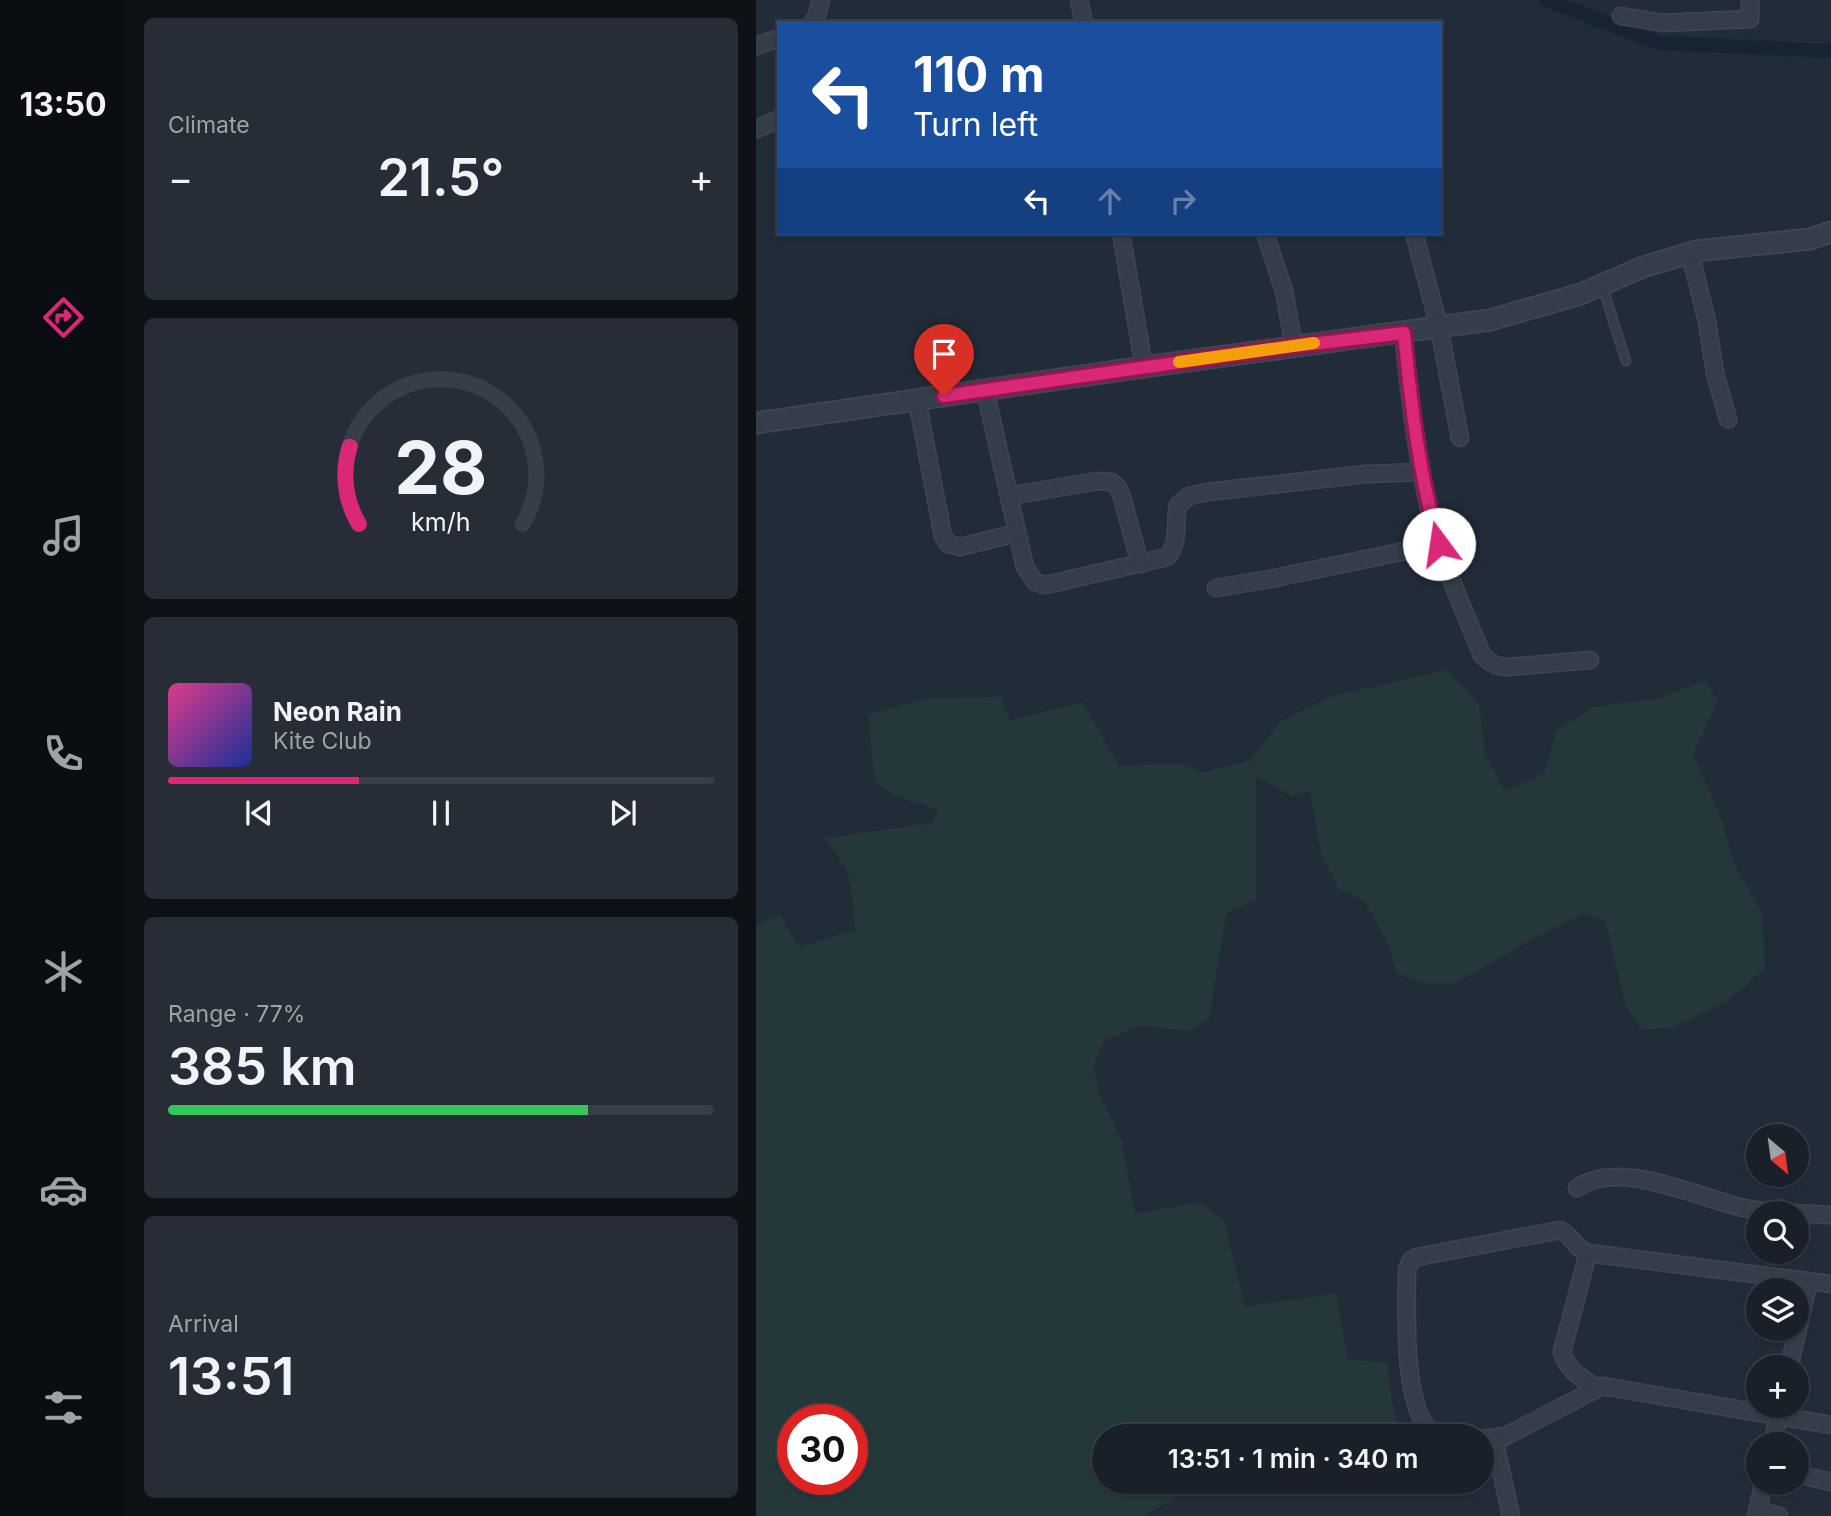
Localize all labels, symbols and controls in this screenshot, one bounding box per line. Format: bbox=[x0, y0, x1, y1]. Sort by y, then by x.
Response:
text: 110 m bbox=[913, 45, 1045, 104]
icon: left bbox=[798, 49, 889, 140]
text: 13:50 bbox=[19, 85, 107, 124]
text: Turn left bbox=[913, 105, 1038, 144]
text: Climate bbox=[168, 111, 250, 139]
text: 21.5° bbox=[378, 146, 504, 209]
text: − bbox=[168, 155, 193, 201]
text: + bbox=[689, 155, 714, 201]
icon: left bbox=[1018, 182, 1056, 220]
icon: ahead bbox=[1091, 182, 1129, 220]
icon: right bbox=[1164, 182, 1202, 220]
icon: directions bbox=[39, 293, 88, 342]
pin bbox=[914, 324, 974, 396]
icon: arrive bbox=[925, 335, 963, 373]
text: 28 bbox=[394, 424, 488, 513]
text: km/h bbox=[411, 507, 471, 537]
position arrow bbox=[1402, 507, 1476, 581]
icon: music bbox=[39, 511, 88, 560]
text: Neon Rain bbox=[273, 696, 402, 727]
text: Kite Club bbox=[273, 727, 372, 755]
icon: phone bbox=[39, 729, 88, 778]
icon: previous bbox=[240, 794, 278, 832]
icon: pause bbox=[422, 794, 460, 832]
icon: next bbox=[604, 794, 642, 832]
icon: climate bbox=[39, 947, 88, 996]
text: Range · 77% bbox=[168, 1000, 305, 1028]
text: 385 km bbox=[168, 1035, 357, 1098]
north arrow bbox=[1746, 1124, 1810, 1186]
map controls bbox=[1746, 1124, 1809, 1495]
icon: car bbox=[39, 1165, 88, 1214]
button: search bbox=[1746, 1201, 1809, 1264]
button: layers bbox=[1746, 1278, 1809, 1341]
text: Arrival bbox=[168, 1310, 239, 1338]
text: 13:51 bbox=[168, 1345, 294, 1408]
button: + bbox=[1746, 1355, 1809, 1418]
icon: filters bbox=[39, 1383, 88, 1432]
speed limit sign: 30 bbox=[777, 1404, 868, 1495]
button: − bbox=[1746, 1432, 1809, 1495]
text: 13:51 · 1 min · 340 m bbox=[1168, 1443, 1418, 1474]

